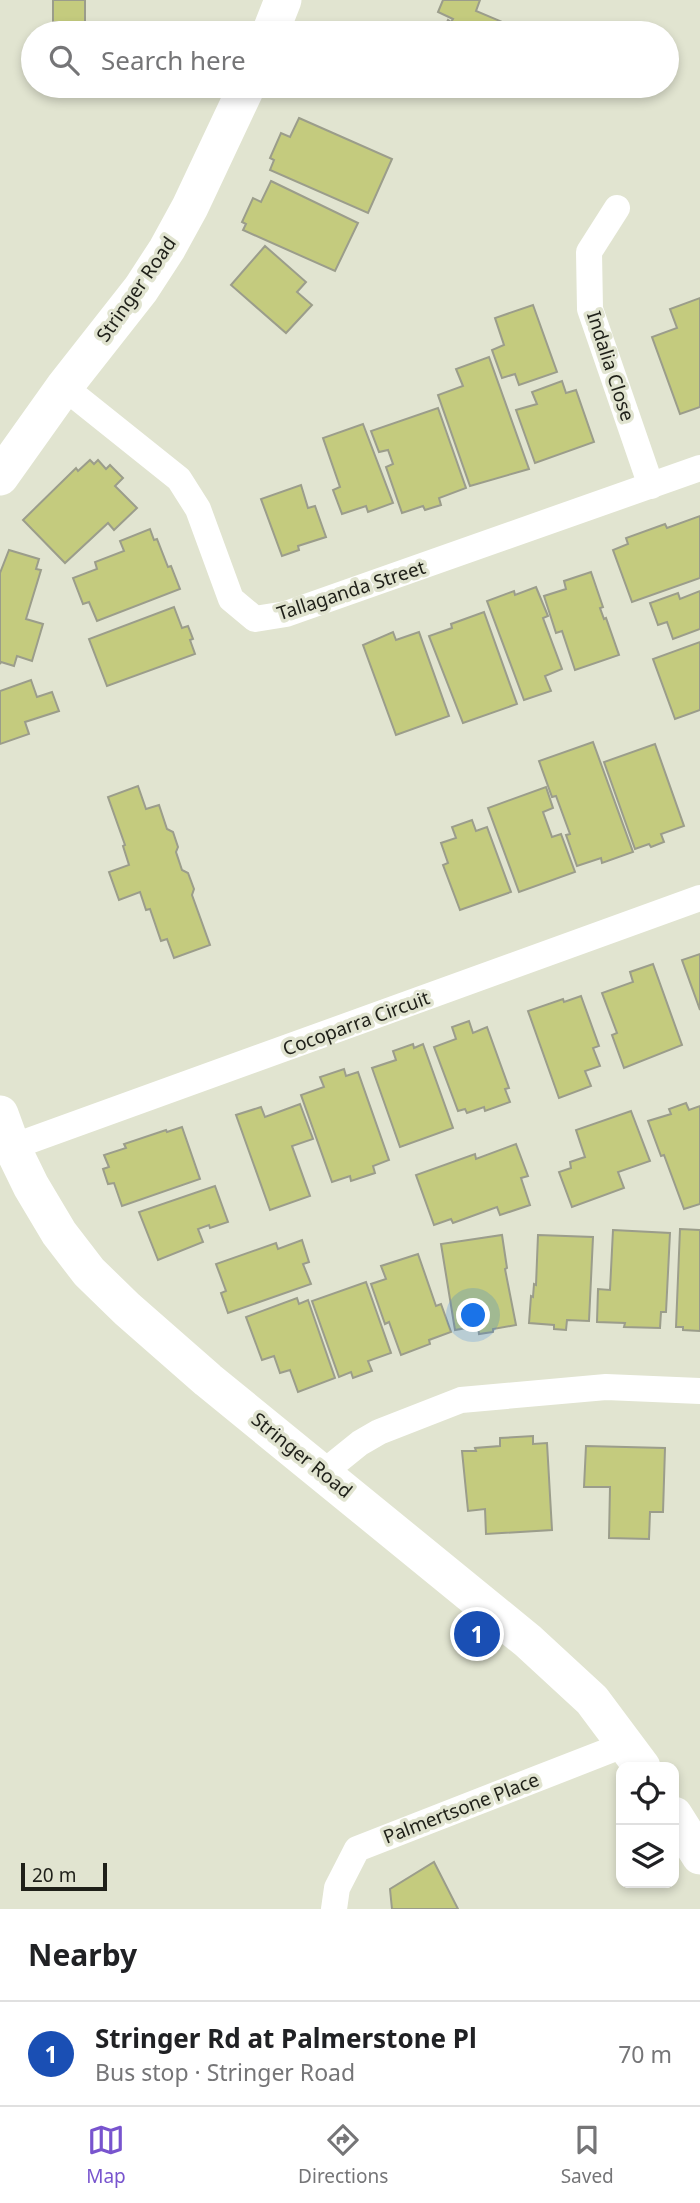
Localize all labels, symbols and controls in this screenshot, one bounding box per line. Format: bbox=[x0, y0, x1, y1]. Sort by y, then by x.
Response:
search box bbox=[21, 21, 679, 98]
icon: search bbox=[45, 41, 83, 79]
text: Search here bbox=[101, 42, 246, 78]
street label: Stringer Road bbox=[90, 231, 182, 347]
street label: Indalia Close bbox=[581, 308, 641, 424]
street label: Tallaganda Street bbox=[273, 554, 429, 626]
street label: Cocoparra Circuit bbox=[279, 984, 433, 1062]
your location bbox=[456, 1298, 490, 1332]
street label: Stringer Road bbox=[246, 1406, 358, 1504]
pin: 1 bbox=[454, 1608, 500, 1660]
map controls bbox=[616, 1762, 679, 1888]
button: locate bbox=[616, 1762, 679, 1825]
street label: Palmertsone Place bbox=[379, 1766, 543, 1850]
button: layers bbox=[616, 1825, 679, 1888]
scale bar bbox=[21, 1860, 107, 1892]
text: 20 m bbox=[32, 1862, 76, 1888]
text: Nearby bbox=[28, 1934, 137, 1975]
text: Stringer Rd at Palmerstone Pl bbox=[95, 2020, 477, 2056]
text: 1 bbox=[44, 2038, 58, 2070]
text: 70 m bbox=[618, 2038, 672, 2070]
text: Bus stop · Stringer Road bbox=[95, 2056, 355, 2088]
tab: Map bbox=[86, 2121, 126, 2189]
tab: Directions bbox=[298, 2121, 388, 2189]
tab: Saved bbox=[561, 2121, 614, 2189]

